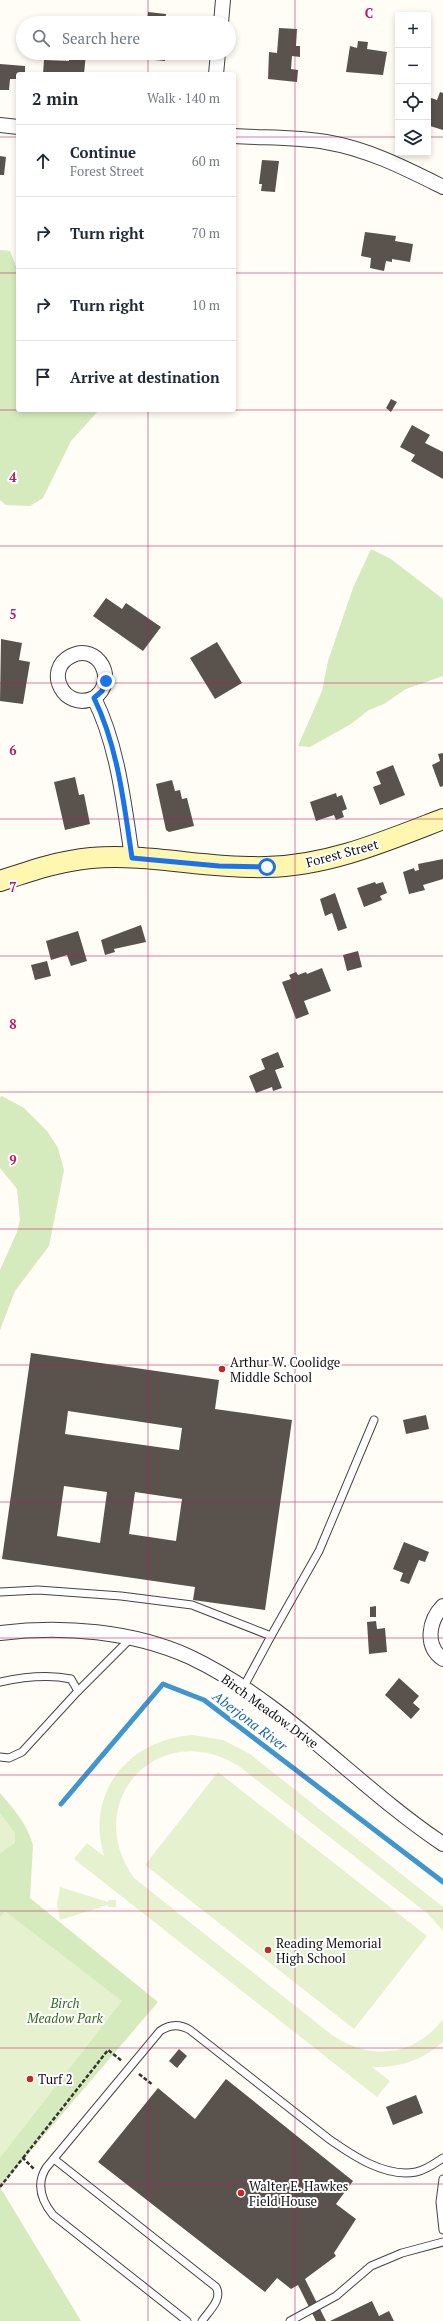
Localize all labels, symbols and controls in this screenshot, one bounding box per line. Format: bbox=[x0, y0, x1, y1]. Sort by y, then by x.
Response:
text: C bbox=[365, 4, 373, 22]
map controls bbox=[395, 12, 431, 156]
button: + bbox=[395, 12, 431, 48]
search box bbox=[16, 16, 236, 60]
icon: search bbox=[30, 27, 52, 49]
text: Search here bbox=[62, 28, 140, 48]
button: − bbox=[395, 48, 431, 84]
button: locate bbox=[395, 84, 431, 120]
text: 2 min bbox=[32, 87, 79, 110]
text: Walk · 140 m bbox=[147, 89, 220, 107]
button: layers bbox=[395, 120, 431, 156]
text: Continue bbox=[70, 142, 136, 162]
icon: ahead bbox=[32, 150, 54, 172]
text: 60 m bbox=[192, 152, 220, 170]
text: Forest Street bbox=[70, 162, 144, 180]
icon: right bbox=[32, 222, 54, 244]
text: Turn right bbox=[70, 223, 145, 243]
text: 70 m bbox=[192, 224, 220, 242]
icon: right bbox=[32, 294, 54, 316]
text: Turn right bbox=[70, 295, 145, 315]
text: 10 m bbox=[192, 296, 220, 314]
icon: arrive bbox=[32, 366, 54, 388]
text: Arrive at destination bbox=[70, 367, 220, 387]
text: 4 bbox=[9, 468, 17, 486]
text: 5 bbox=[9, 605, 17, 623]
route end bbox=[97, 672, 115, 690]
text: 6 bbox=[9, 741, 17, 759]
street label: Forest Street bbox=[304, 835, 380, 871]
route start bbox=[258, 858, 276, 876]
text: 7 bbox=[9, 878, 17, 896]
text: 8 bbox=[9, 1015, 17, 1033]
text: 9 bbox=[9, 1151, 17, 1169]
place label: Arthur W. Coolidge Middle School bbox=[230, 1353, 340, 1386]
marker: Arthur W. Coolidge Middle School bbox=[217, 1364, 227, 1374]
street label: Birch Meadow Drive bbox=[218, 1670, 322, 1752]
water label: Aberjona River bbox=[208, 1686, 292, 1755]
place label: Reading Memorial High School bbox=[276, 1934, 382, 1967]
marker: Reading Memorial High School bbox=[263, 1945, 273, 1955]
park label: Birch Meadow Park bbox=[26, 1994, 103, 2027]
place label: Turf 2 bbox=[38, 2070, 73, 2088]
marker: Turf 2 bbox=[25, 2074, 35, 2084]
place label: Walter E. Hawkes Field House bbox=[249, 2177, 348, 2210]
marker: Walter E. Hawkes Field House bbox=[236, 2188, 246, 2198]

